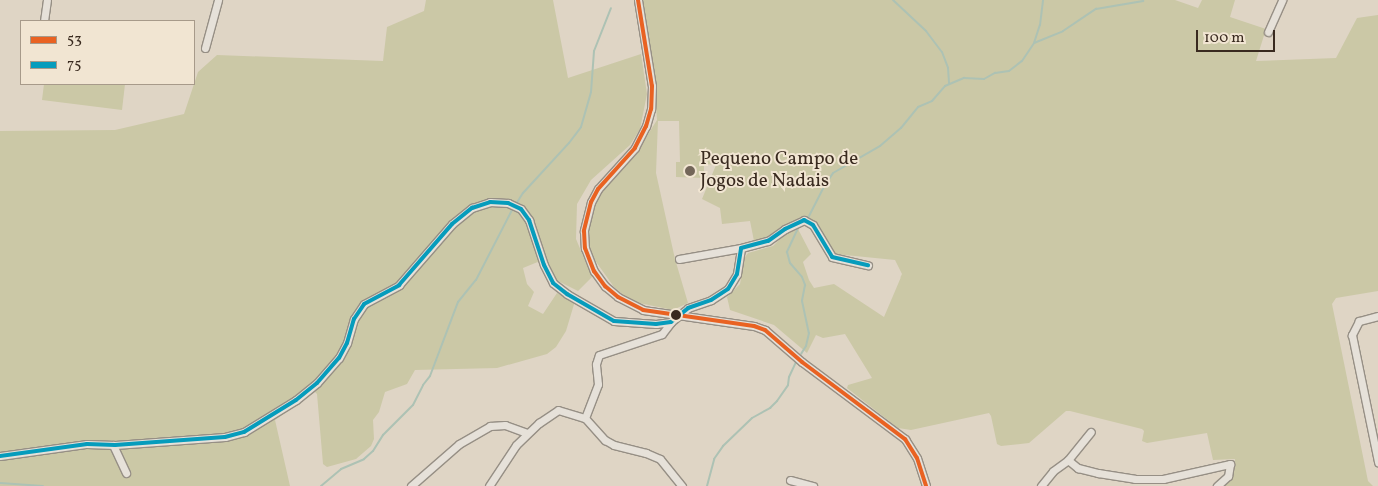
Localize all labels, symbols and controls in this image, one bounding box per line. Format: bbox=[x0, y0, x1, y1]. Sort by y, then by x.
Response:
legend bbox=[20, 20, 195, 85]
scale bar bbox=[1198, 20, 1277, 52]
text: 100 m bbox=[1204, 28, 1244, 49]
text: 53 bbox=[67, 29, 82, 50]
text: 75 bbox=[67, 54, 82, 75]
place label: Pequeno Campo de Jogos de Nadais bbox=[700, 149, 858, 193]
marker: Pequeno Campo de Jogos de Nadais bbox=[684, 165, 696, 177]
unlabelled marker bbox=[671, 310, 681, 320]

